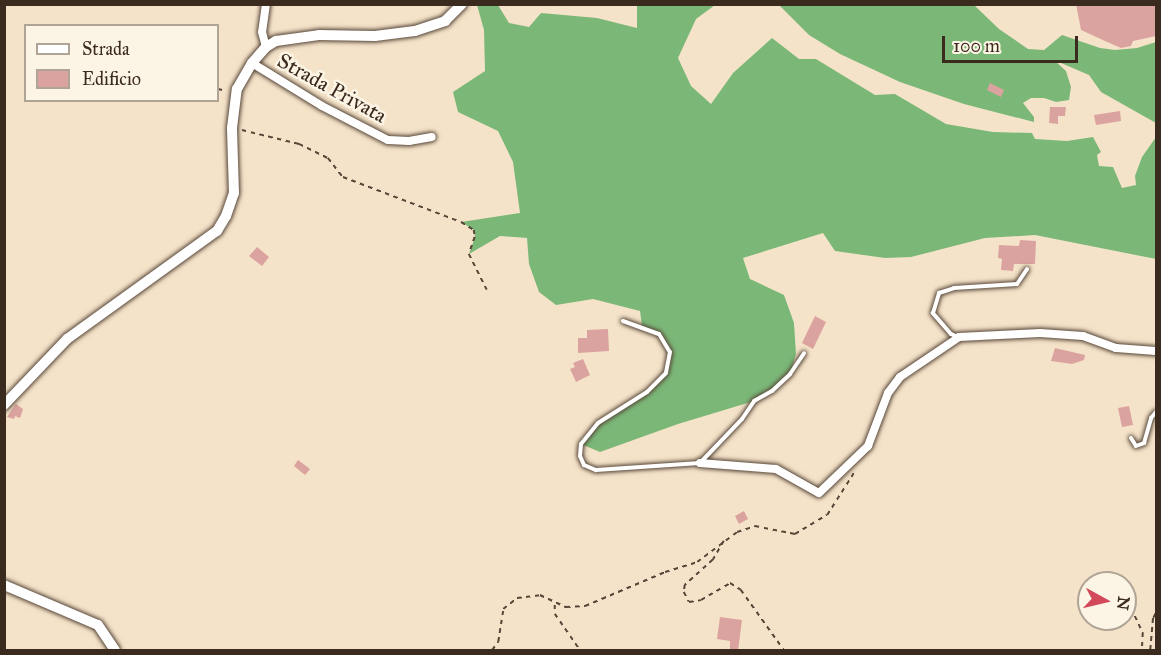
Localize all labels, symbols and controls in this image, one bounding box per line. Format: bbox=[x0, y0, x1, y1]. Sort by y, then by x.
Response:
legend bbox=[24, 24, 219, 102]
scale bar bbox=[945, 24, 1082, 62]
text: 100 m bbox=[953, 35, 1000, 57]
text: Strada bbox=[82, 38, 130, 60]
street label: Strada Privata bbox=[273, 48, 391, 128]
text: Edificio bbox=[82, 68, 141, 90]
north arrow bbox=[1077, 571, 1137, 631]
text: N bbox=[1113, 595, 1134, 611]

